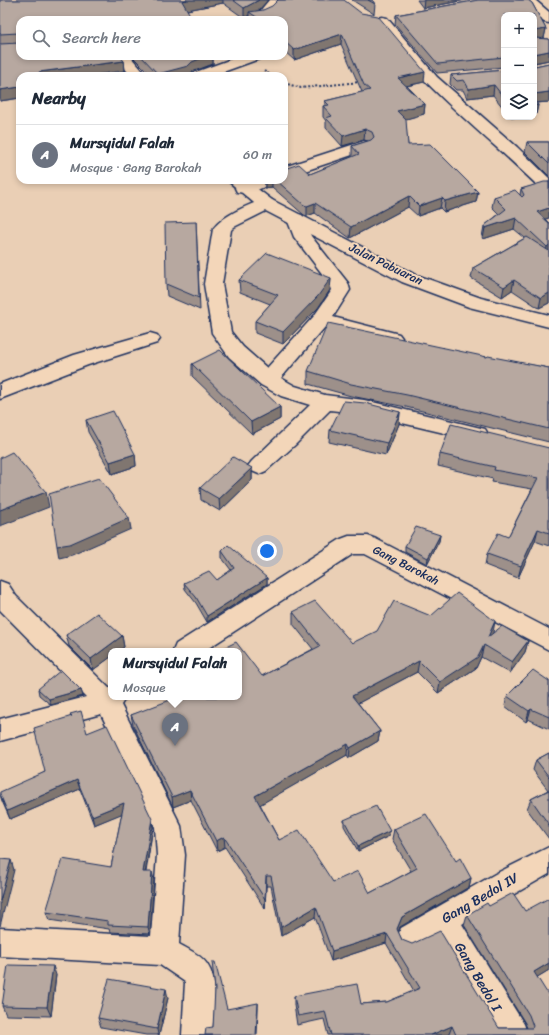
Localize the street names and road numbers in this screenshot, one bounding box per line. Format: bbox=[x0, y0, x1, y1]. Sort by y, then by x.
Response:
street label: Jalan Pabuaran bbox=[344, 236, 427, 292]
street label: Gang Barokah bbox=[369, 539, 443, 591]
street label: Gang Bedol IV bbox=[437, 865, 524, 930]
street label: Gang Bedol I bbox=[447, 937, 509, 1018]

